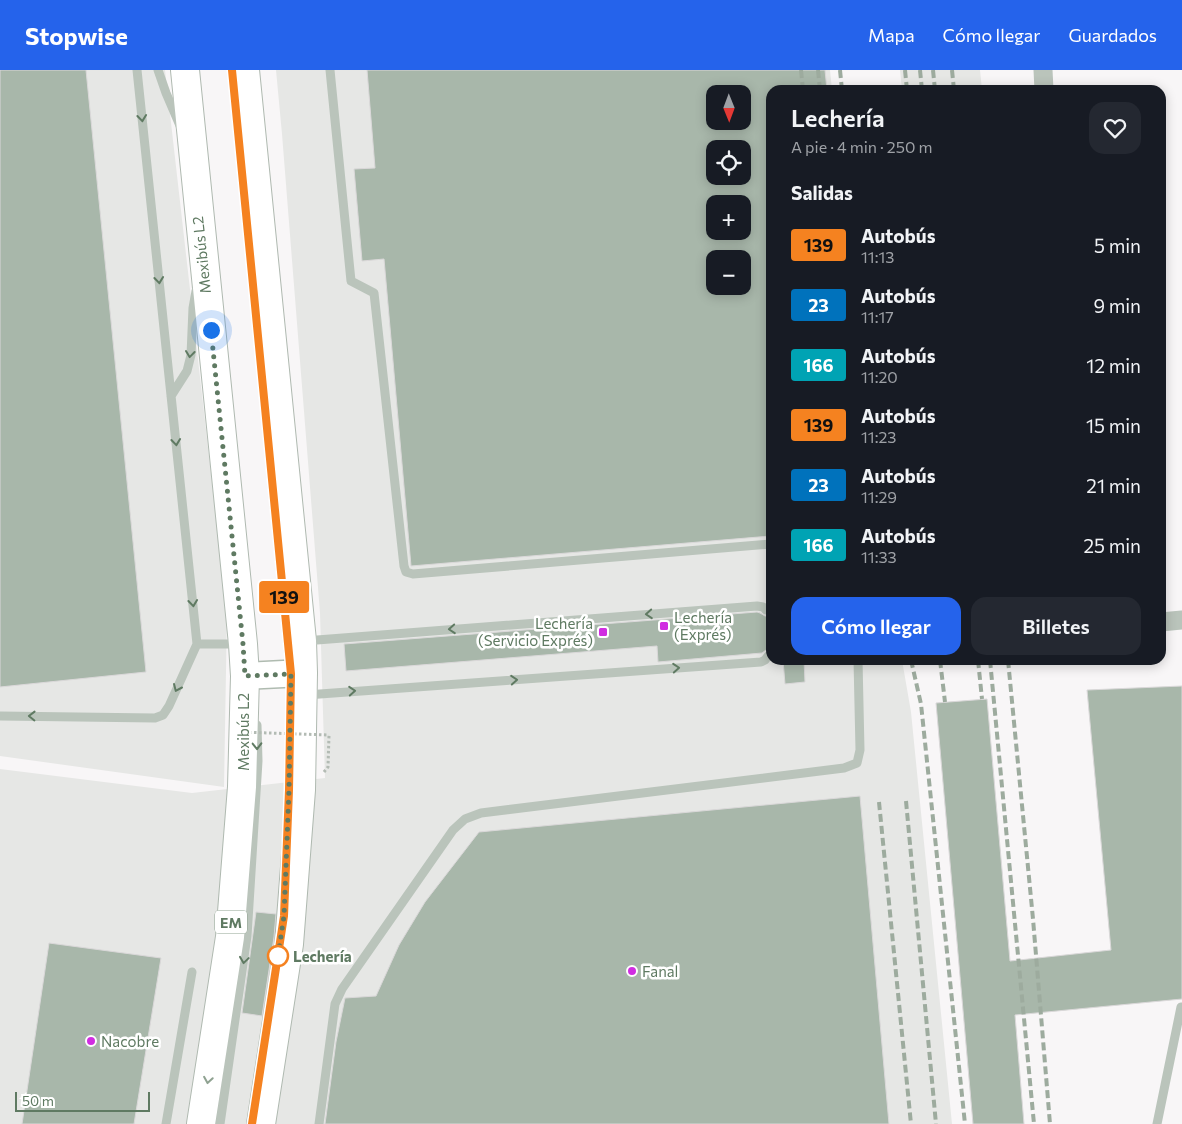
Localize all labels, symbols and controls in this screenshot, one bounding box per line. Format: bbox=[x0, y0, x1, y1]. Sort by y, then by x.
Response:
text: Stopwise bbox=[25, 21, 128, 50]
text: Mapa bbox=[868, 24, 915, 46]
text: Cómo llegar bbox=[943, 24, 1040, 46]
text: Guardados bbox=[1068, 24, 1157, 46]
north arrow bbox=[706, 85, 751, 130]
map controls bbox=[706, 85, 751, 295]
button: heart bbox=[1089, 102, 1141, 154]
text: Lechería bbox=[791, 103, 885, 132]
one-way arrow bbox=[136, 115, 147, 123]
text: A pie · 4 min · 250 m bbox=[791, 137, 932, 156]
button: locate bbox=[706, 140, 751, 185]
text: Salidas bbox=[791, 181, 853, 204]
button: + bbox=[706, 195, 751, 240]
street label: Mexibús L2 bbox=[188, 215, 214, 295]
text: Autobús bbox=[861, 224, 936, 247]
text: 139 bbox=[804, 234, 833, 256]
text: 5 min bbox=[1094, 234, 1141, 257]
text: 11:13 bbox=[861, 247, 894, 266]
button: − bbox=[706, 250, 751, 295]
one-way arrow bbox=[153, 276, 164, 284]
text: Autobús bbox=[861, 284, 936, 307]
text: 23 bbox=[808, 294, 829, 316]
text: 9 min bbox=[1093, 294, 1141, 317]
text: 11:17 bbox=[861, 307, 894, 326]
your location bbox=[199, 318, 224, 343]
text: Autobús bbox=[861, 344, 936, 367]
one-way arrow bbox=[185, 351, 196, 359]
text: 166 bbox=[803, 354, 834, 376]
text: 12 min bbox=[1086, 354, 1141, 377]
text: 11:20 bbox=[861, 367, 898, 386]
text: Autobús bbox=[861, 404, 936, 427]
text: 139 bbox=[804, 414, 833, 436]
text: 15 min bbox=[1086, 414, 1141, 437]
text: 11:23 bbox=[861, 427, 896, 446]
one-way arrow bbox=[170, 438, 181, 446]
text: Autobús bbox=[861, 464, 936, 487]
text: 23 bbox=[808, 474, 829, 496]
text: 21 min bbox=[1086, 474, 1141, 497]
text: 11:29 bbox=[861, 487, 897, 506]
text: Autobús bbox=[861, 524, 936, 547]
text: 166 bbox=[803, 534, 834, 556]
text: 25 min bbox=[1084, 534, 1141, 557]
text: 11:33 bbox=[861, 547, 897, 566]
line badge: 139 bbox=[255, 581, 313, 613]
text: 139 bbox=[269, 586, 299, 608]
button: Cómo llegar bbox=[791, 597, 961, 655]
button: Billetes bbox=[971, 597, 1141, 655]
one-way arrow bbox=[187, 600, 198, 608]
one-way arrow bbox=[645, 608, 653, 619]
place label: Lechería (Exprés) bbox=[674, 608, 732, 643]
place label: Lechería (Servicio Exprés) bbox=[478, 614, 593, 649]
marker: Lechería (Exprés) bbox=[658, 620, 670, 632]
one-way arrow bbox=[448, 623, 456, 634]
marker: Lechería (Servicio Exprés) bbox=[597, 626, 609, 638]
one-way arrow bbox=[672, 663, 680, 674]
one-way arrow bbox=[510, 674, 518, 685]
one-way arrow bbox=[174, 683, 184, 692]
one-way arrow bbox=[348, 686, 356, 697]
street label: Mexibús L2 bbox=[234, 693, 252, 771]
one-way arrow bbox=[27, 711, 35, 721]
one-way arrow bbox=[252, 742, 263, 750]
road number: EM bbox=[215, 910, 247, 934]
marker: Lechería bbox=[267, 945, 289, 967]
place label: Lechería bbox=[293, 947, 352, 965]
one-way arrow bbox=[239, 956, 249, 965]
place label: Fanal bbox=[642, 962, 678, 980]
marker: Fanal bbox=[626, 965, 638, 977]
place label: Nacobre bbox=[101, 1032, 159, 1050]
marker: Nacobre bbox=[85, 1035, 97, 1047]
one-way arrow bbox=[204, 1075, 214, 1084]
scale bar bbox=[15, 1089, 150, 1112]
text: 50 m bbox=[22, 1092, 54, 1109]

